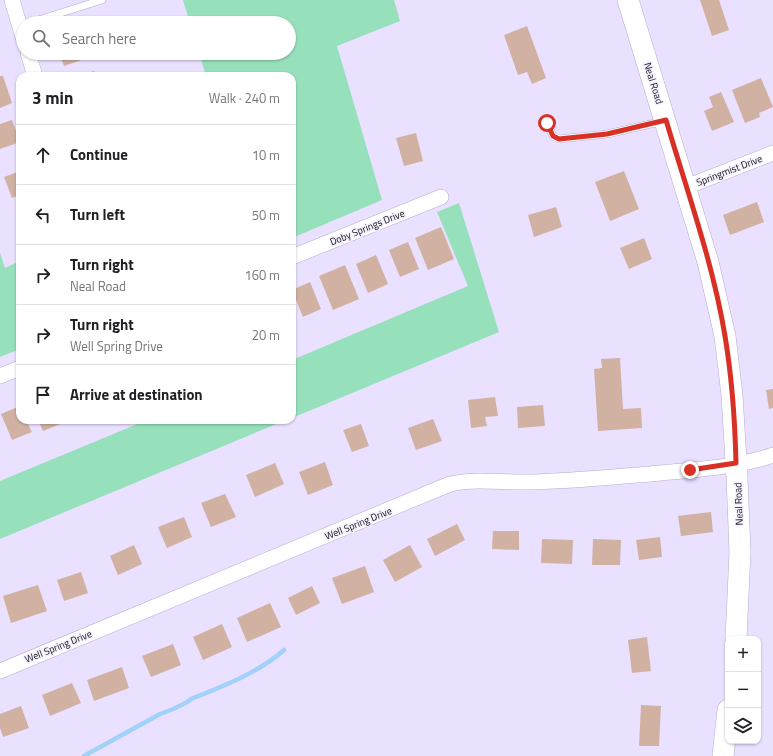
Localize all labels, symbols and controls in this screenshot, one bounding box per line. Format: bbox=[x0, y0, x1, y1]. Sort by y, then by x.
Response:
search box bbox=[16, 16, 296, 60]
icon: search bbox=[30, 27, 52, 49]
text: Search here bbox=[62, 27, 136, 50]
street label: Neal Road bbox=[640, 60, 667, 106]
text: 3 min bbox=[32, 85, 73, 111]
text: Walk · 240 m bbox=[209, 88, 280, 108]
route start bbox=[538, 114, 556, 132]
text: Continue bbox=[70, 143, 128, 166]
icon: ahead bbox=[32, 144, 54, 166]
text: 10 m bbox=[252, 145, 280, 165]
street label: Springmist Drive bbox=[694, 151, 764, 190]
text: Turn left bbox=[70, 203, 125, 226]
icon: left bbox=[32, 204, 54, 226]
text: 50 m bbox=[252, 205, 280, 225]
street label: Doby Springs Drive bbox=[328, 206, 407, 249]
text: Turn right bbox=[70, 253, 134, 276]
icon: right bbox=[32, 264, 54, 286]
text: 160 m bbox=[244, 265, 280, 285]
text: Neal Road bbox=[70, 276, 126, 296]
text: Turn right bbox=[70, 313, 134, 336]
icon: right bbox=[32, 324, 54, 346]
text: 20 m bbox=[252, 325, 280, 345]
text: Well Spring Drive bbox=[70, 336, 163, 356]
text: Arrive at destination bbox=[70, 383, 203, 406]
icon: arrive bbox=[32, 384, 54, 406]
route end bbox=[681, 461, 699, 479]
street label: Neal Road bbox=[730, 482, 747, 526]
street label: Well Spring Drive bbox=[322, 503, 394, 544]
street label: Well Spring Drive bbox=[22, 626, 94, 667]
map controls bbox=[725, 636, 761, 744]
button: + bbox=[725, 636, 761, 672]
button: − bbox=[725, 672, 761, 708]
button: layers bbox=[725, 708, 761, 744]

